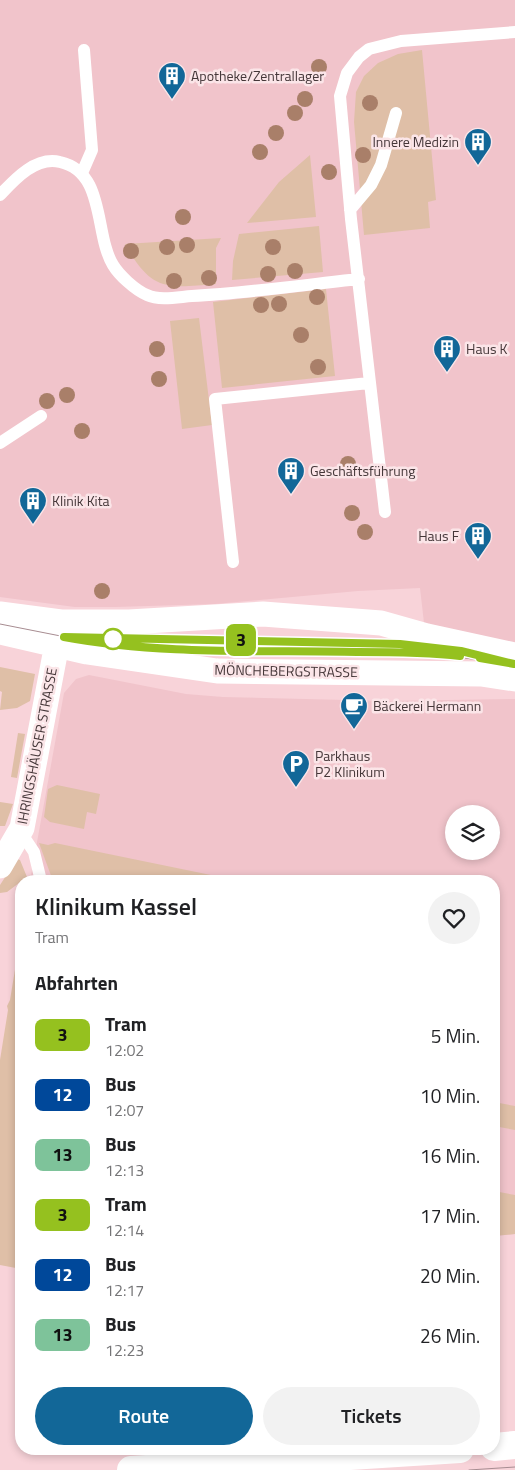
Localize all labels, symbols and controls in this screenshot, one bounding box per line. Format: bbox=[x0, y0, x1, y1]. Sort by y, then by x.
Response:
building icon: Apotheke/Zentrallager bbox=[157, 61, 187, 100]
place label: Apotheke/Zentrallager bbox=[191, 65, 324, 86]
building icon: Innere Medizin bbox=[463, 127, 493, 166]
place label: Innere Medizin bbox=[372, 131, 459, 152]
building icon: Haus K bbox=[432, 334, 462, 373]
place label: Haus K bbox=[466, 338, 507, 359]
building icon: Geschäftsführung bbox=[276, 456, 306, 495]
place label: Geschäftsführung bbox=[310, 460, 415, 481]
building icon: Klinik Kita bbox=[18, 486, 48, 525]
place label: Klinik Kita bbox=[52, 490, 110, 511]
building icon: Haus F bbox=[463, 521, 493, 560]
place label: Haus F bbox=[418, 525, 459, 546]
line badge: 3 bbox=[225, 624, 257, 656]
text: 3 bbox=[236, 626, 246, 653]
unlabelled marker bbox=[102, 628, 124, 650]
street label: MÖNCHEBERGSTRASSE bbox=[214, 659, 358, 682]
street label: IHRINGSHÄUSER STRASSE bbox=[11, 666, 62, 826]
cafe icon: Bäckerei Hermann bbox=[339, 691, 369, 730]
place label: Bäckerei Hermann bbox=[373, 695, 481, 716]
place label: Parkhaus P2 Klinikum bbox=[315, 745, 385, 782]
parking icon: Parkhaus P2 Klinikum bbox=[281, 749, 311, 788]
map controls bbox=[445, 805, 500, 860]
button: layers bbox=[445, 805, 500, 860]
text: Klinikum Kassel bbox=[35, 888, 197, 924]
button: heart bbox=[428, 892, 480, 944]
text: Tram bbox=[35, 925, 69, 949]
text: Abfahrten bbox=[35, 968, 118, 997]
text: Tram bbox=[105, 1009, 147, 1038]
text: 3 bbox=[57, 1021, 68, 1048]
text: 5 Min. bbox=[431, 1021, 480, 1050]
text: 12:02 bbox=[105, 1038, 144, 1062]
text: Bus bbox=[105, 1069, 136, 1098]
text: 12 bbox=[52, 1081, 73, 1108]
text: 10 Min. bbox=[420, 1081, 480, 1110]
text: 12:07 bbox=[105, 1098, 144, 1122]
text: Bus bbox=[105, 1129, 136, 1158]
text: 13 bbox=[52, 1141, 73, 1168]
text: 16 Min. bbox=[420, 1141, 480, 1170]
text: 12:13 bbox=[105, 1158, 144, 1182]
text: Tram bbox=[105, 1189, 147, 1218]
text: 3 bbox=[57, 1201, 68, 1228]
text: 17 Min. bbox=[420, 1201, 480, 1230]
text: 12:14 bbox=[105, 1218, 144, 1242]
text: Bus bbox=[105, 1249, 136, 1278]
text: 12 bbox=[52, 1261, 73, 1288]
text: 20 Min. bbox=[420, 1261, 480, 1290]
text: 12:17 bbox=[105, 1278, 144, 1302]
text: Bus bbox=[105, 1309, 136, 1338]
text: 13 bbox=[52, 1321, 73, 1348]
text: 26 Min. bbox=[420, 1321, 480, 1350]
text: 12:23 bbox=[105, 1338, 144, 1362]
button: Route bbox=[35, 1387, 253, 1445]
button: Tickets bbox=[263, 1387, 480, 1445]

